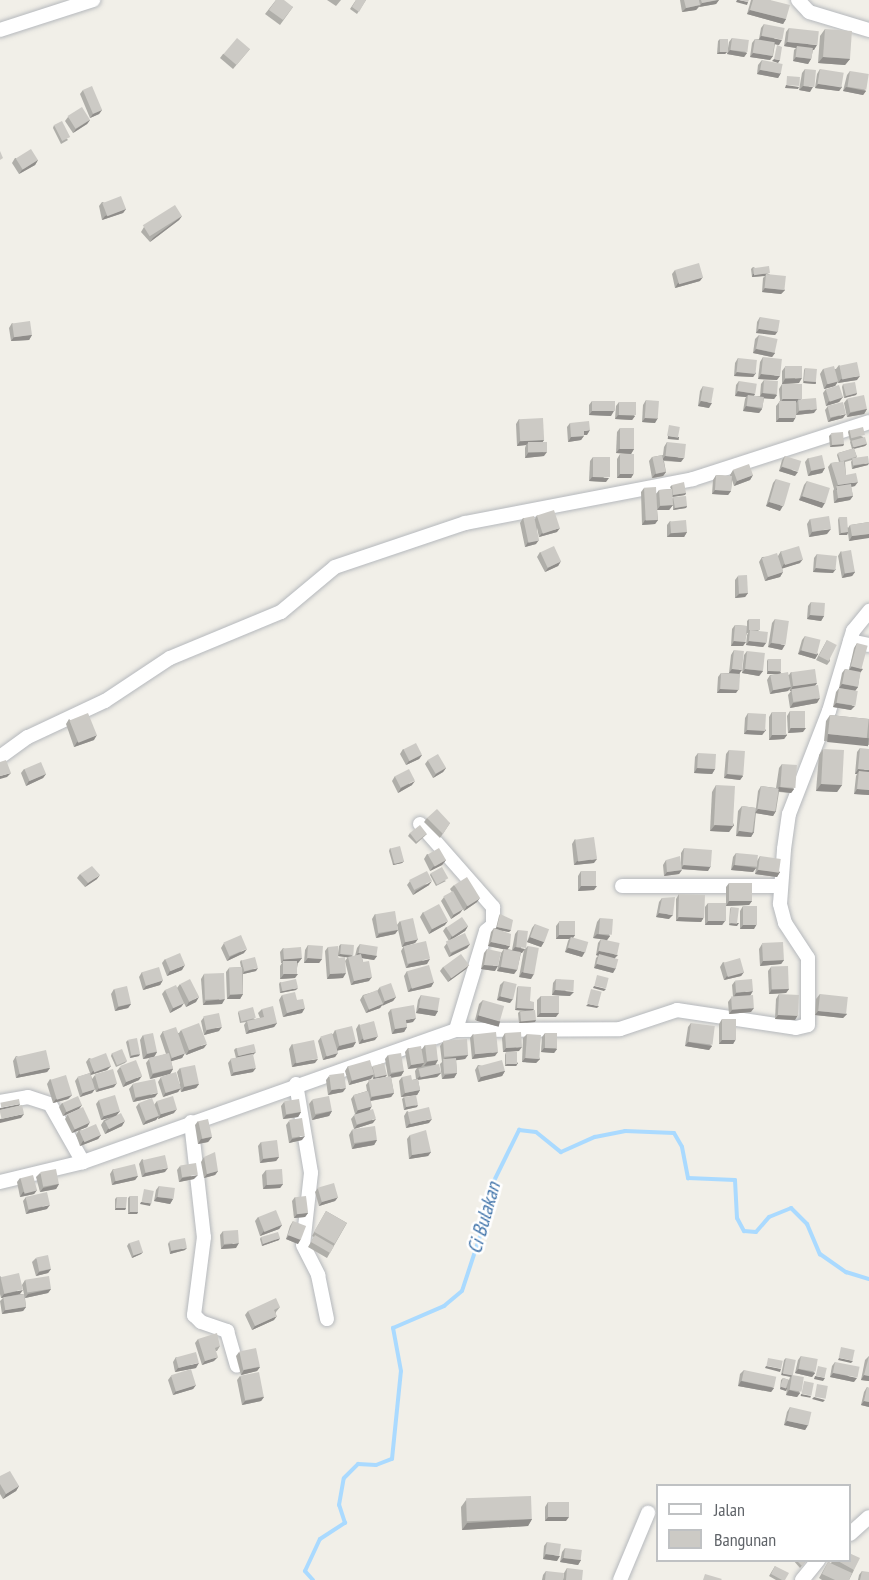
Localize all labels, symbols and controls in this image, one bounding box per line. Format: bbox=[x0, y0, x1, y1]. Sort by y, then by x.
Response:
water label: Ci Bulakan bbox=[462, 1180, 506, 1256]
legend bbox=[656, 1484, 851, 1562]
text: Jalan bbox=[714, 1498, 745, 1521]
text: Bangunan bbox=[714, 1528, 776, 1551]

